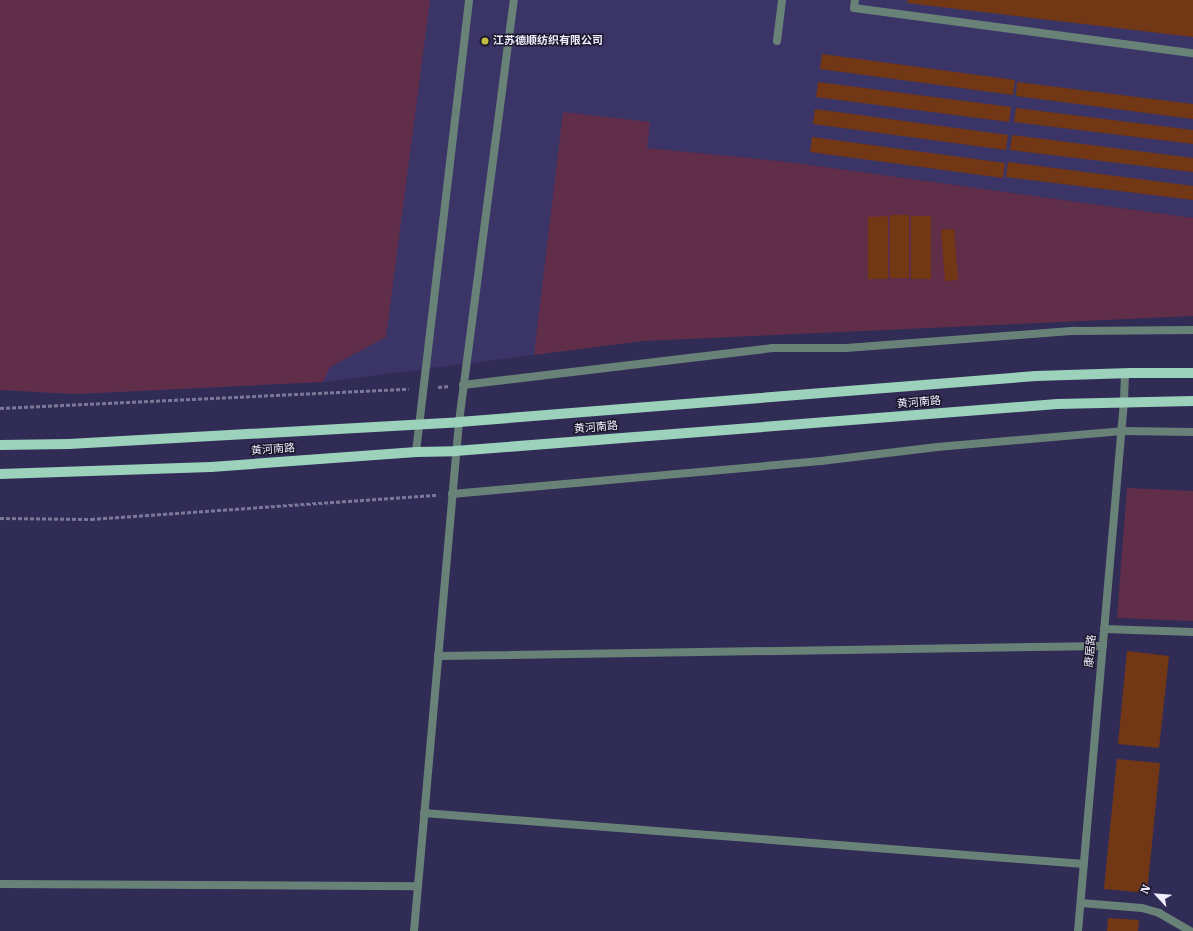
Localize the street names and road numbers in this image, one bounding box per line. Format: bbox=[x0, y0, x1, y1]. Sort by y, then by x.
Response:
street label: 黄河南路 bbox=[897, 395, 941, 411]
street label: 黄河南路 bbox=[574, 420, 618, 436]
street label: 黄河南路 bbox=[251, 442, 295, 458]
street label: 康居路 bbox=[1083, 634, 1099, 668]

